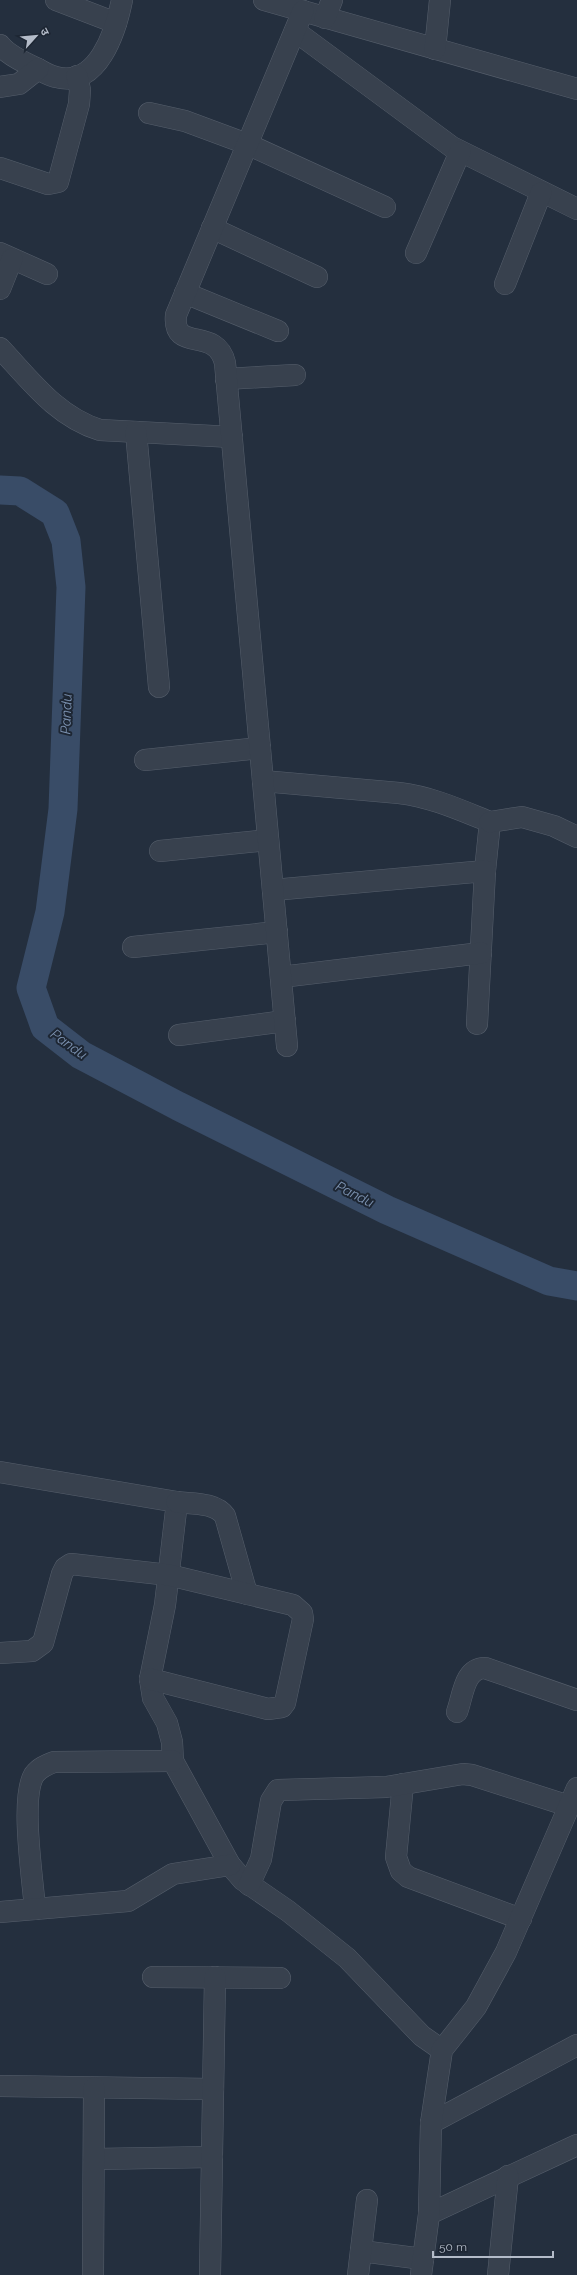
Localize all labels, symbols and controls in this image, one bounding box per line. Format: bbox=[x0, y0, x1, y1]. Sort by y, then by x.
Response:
north arrow bbox=[16, 16, 56, 56]
text: उ bbox=[37, 26, 52, 38]
water label: Pandu bbox=[57, 693, 75, 735]
water label: Pandu bbox=[48, 1026, 90, 1062]
water label: Pandu bbox=[333, 1178, 377, 1210]
scale bar bbox=[433, 2233, 553, 2259]
text: 50 m bbox=[439, 2240, 467, 2254]

